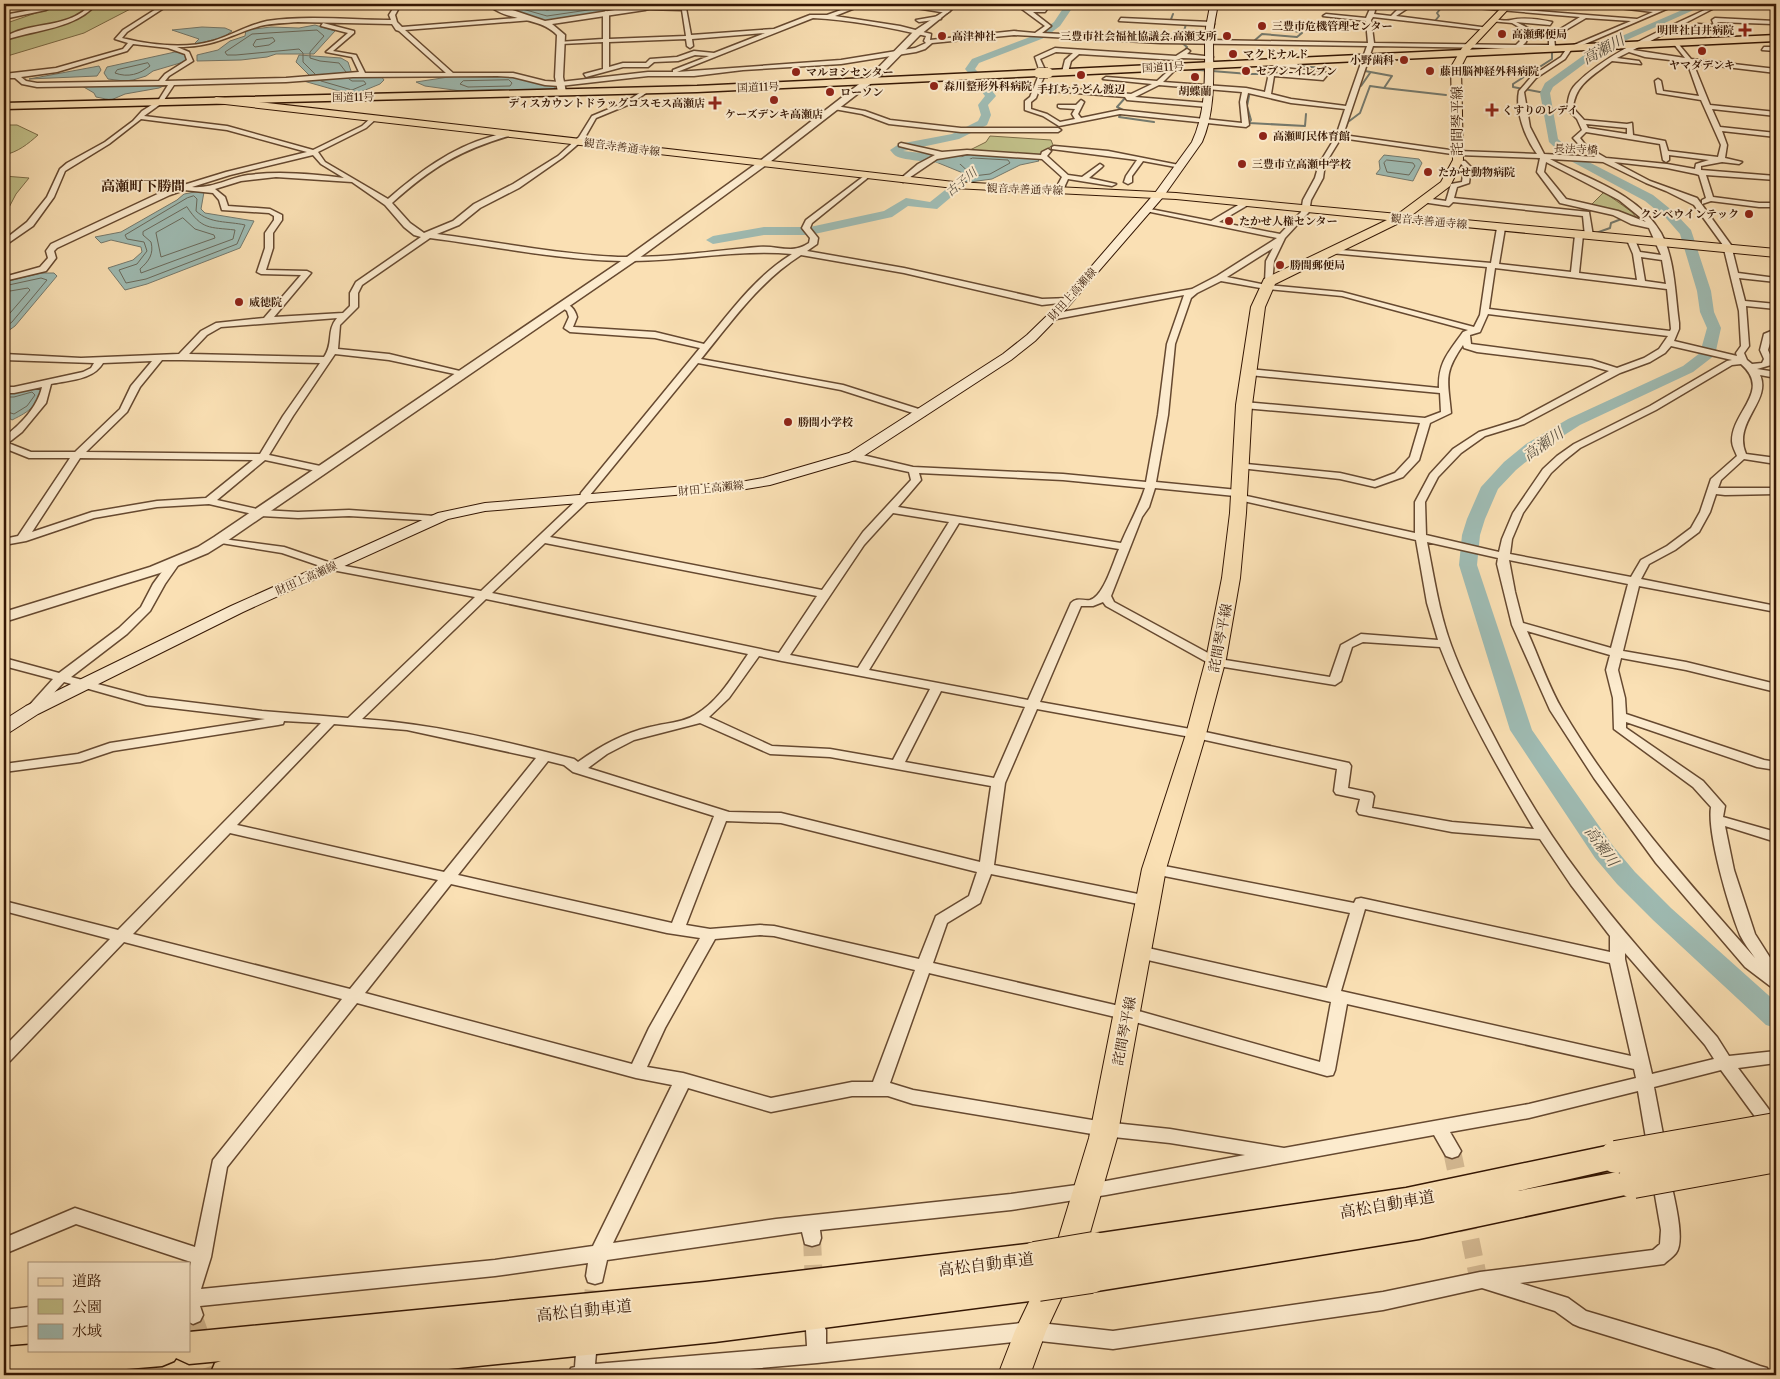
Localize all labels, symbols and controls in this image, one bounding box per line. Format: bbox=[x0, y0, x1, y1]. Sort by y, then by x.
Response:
place label: 三豊市危機管理センター bbox=[1272, 19, 1393, 33]
marker: 三豊市危機管理センター bbox=[1256, 20, 1268, 32]
place label: 明世社白井病院 bbox=[1657, 23, 1734, 37]
marker: 明世社白井病院 bbox=[1738, 23, 1752, 37]
place label: 高瀬郵便局 bbox=[1512, 27, 1567, 41]
marker: 高瀬郵便局 bbox=[1496, 28, 1508, 40]
place label: 高津神社 bbox=[952, 29, 996, 43]
place label: 三豊市社会福祉協議会 高瀬支所 bbox=[1060, 29, 1217, 43]
water label: 高瀬川 bbox=[1579, 29, 1629, 68]
marker: 高津神社 bbox=[936, 30, 948, 42]
marker: 三豊市社会福祉協議会 高瀬支所 bbox=[1221, 30, 1233, 42]
marker: ヤマダデンキ bbox=[1696, 45, 1708, 57]
place label: マクドナルド bbox=[1243, 47, 1308, 61]
marker: マクドナルド bbox=[1227, 48, 1239, 60]
place label: 小野歯科 bbox=[1350, 53, 1394, 67]
marker: 小野歯科 bbox=[1398, 54, 1410, 66]
place label: ヤマダデンキ bbox=[1669, 58, 1735, 72]
street label: 国道11号 bbox=[1142, 59, 1184, 75]
place label: セブン-イレブン bbox=[1256, 64, 1337, 78]
place label: 藤田脳神経外科病院 bbox=[1440, 64, 1539, 78]
place label: マルヨシセンター bbox=[806, 65, 894, 79]
marker: セブン-イレブン bbox=[1240, 65, 1252, 77]
marker: 藤田脳神経外科病院 bbox=[1424, 65, 1436, 77]
marker: マルヨシセンター bbox=[790, 66, 802, 78]
marker: 手打ちうどん渡辺 bbox=[1075, 69, 1087, 81]
marker: 胡蝶蘭 bbox=[1189, 71, 1201, 83]
street label: 国道11号 bbox=[737, 79, 779, 95]
place label: 森川整形外科病院 bbox=[944, 79, 1032, 93]
marker: 森川整形外科病院 bbox=[928, 80, 940, 92]
place label: 手打ちうどん渡辺 bbox=[1037, 82, 1125, 96]
place label: 胡蝶蘭 bbox=[1179, 84, 1212, 98]
place label: ローソン bbox=[840, 85, 884, 99]
marker: ローソン bbox=[824, 86, 836, 98]
street label: 詫間琴平線 bbox=[1448, 86, 1466, 156]
street label: 国道11号 bbox=[332, 90, 374, 104]
marker: ケーズデンキ高瀬店 bbox=[768, 94, 780, 106]
place label: ディスカウントドラッグコスモス高瀬店 bbox=[508, 96, 705, 110]
marker: ディスカウントドラッグコスモス高瀬店 bbox=[709, 97, 721, 109]
place label: くすりのレデイ bbox=[1502, 103, 1578, 117]
marker: くすりのレデイ bbox=[1486, 104, 1498, 116]
place label: ケーズデンキ高瀬店 bbox=[725, 107, 823, 121]
place label: 高瀬町民体育館 bbox=[1273, 129, 1350, 143]
marker: 高瀬町民体育館 bbox=[1257, 130, 1269, 142]
street label: 観音寺善通寺線 bbox=[583, 135, 661, 159]
street label: 長法寺橋 bbox=[1554, 141, 1598, 157]
place label: 三豊市立高瀬中学校 bbox=[1252, 157, 1351, 171]
marker: 三豊市立高瀬中学校 bbox=[1236, 158, 1248, 170]
water label: 古子川 bbox=[942, 163, 981, 199]
place label: たかせ動物病院 bbox=[1438, 165, 1515, 179]
marker: たかせ動物病院 bbox=[1422, 166, 1434, 178]
district label: 高瀬町下勝間 bbox=[101, 177, 185, 195]
street label: 観音寺善通寺線 bbox=[986, 181, 1064, 197]
place label: クシベウインテック bbox=[1640, 207, 1739, 221]
marker: クシベウインテック bbox=[1743, 208, 1755, 220]
street label: 観音寺善通寺線 bbox=[1390, 211, 1468, 231]
place label: たかせ人権センター bbox=[1239, 214, 1338, 228]
marker: たかせ人権センター bbox=[1223, 215, 1235, 227]
place label: 勝間郵便局 bbox=[1290, 258, 1345, 272]
marker: 勝間郵便局 bbox=[1274, 259, 1286, 271]
street label: 財田上高瀬線 bbox=[1045, 265, 1099, 323]
place label: 威徳院 bbox=[249, 295, 282, 309]
marker: 威徳院 bbox=[233, 296, 245, 308]
place label: 勝間小学校 bbox=[798, 415, 853, 429]
marker: 勝間小学校 bbox=[782, 416, 794, 428]
water label: 高瀬川 bbox=[1519, 422, 1569, 465]
street label: 財田上高瀬線 bbox=[677, 478, 745, 498]
street label: 財田上高瀬線 bbox=[273, 558, 339, 598]
street label: 詫間琴平線 bbox=[1204, 602, 1236, 674]
water label: 高瀬川 bbox=[1581, 822, 1624, 871]
street label: 詫間琴平線 bbox=[1108, 995, 1140, 1067]
street label: 高松自動車道 bbox=[1338, 1186, 1436, 1222]
street label: 高松自動車道 bbox=[937, 1248, 1035, 1280]
legend bbox=[28, 1262, 190, 1352]
text: 道路 bbox=[72, 1271, 102, 1290]
street label: 高松自動車道 bbox=[535, 1295, 633, 1325]
text: 公園 bbox=[72, 1297, 102, 1316]
text: 水域 bbox=[72, 1321, 102, 1340]

